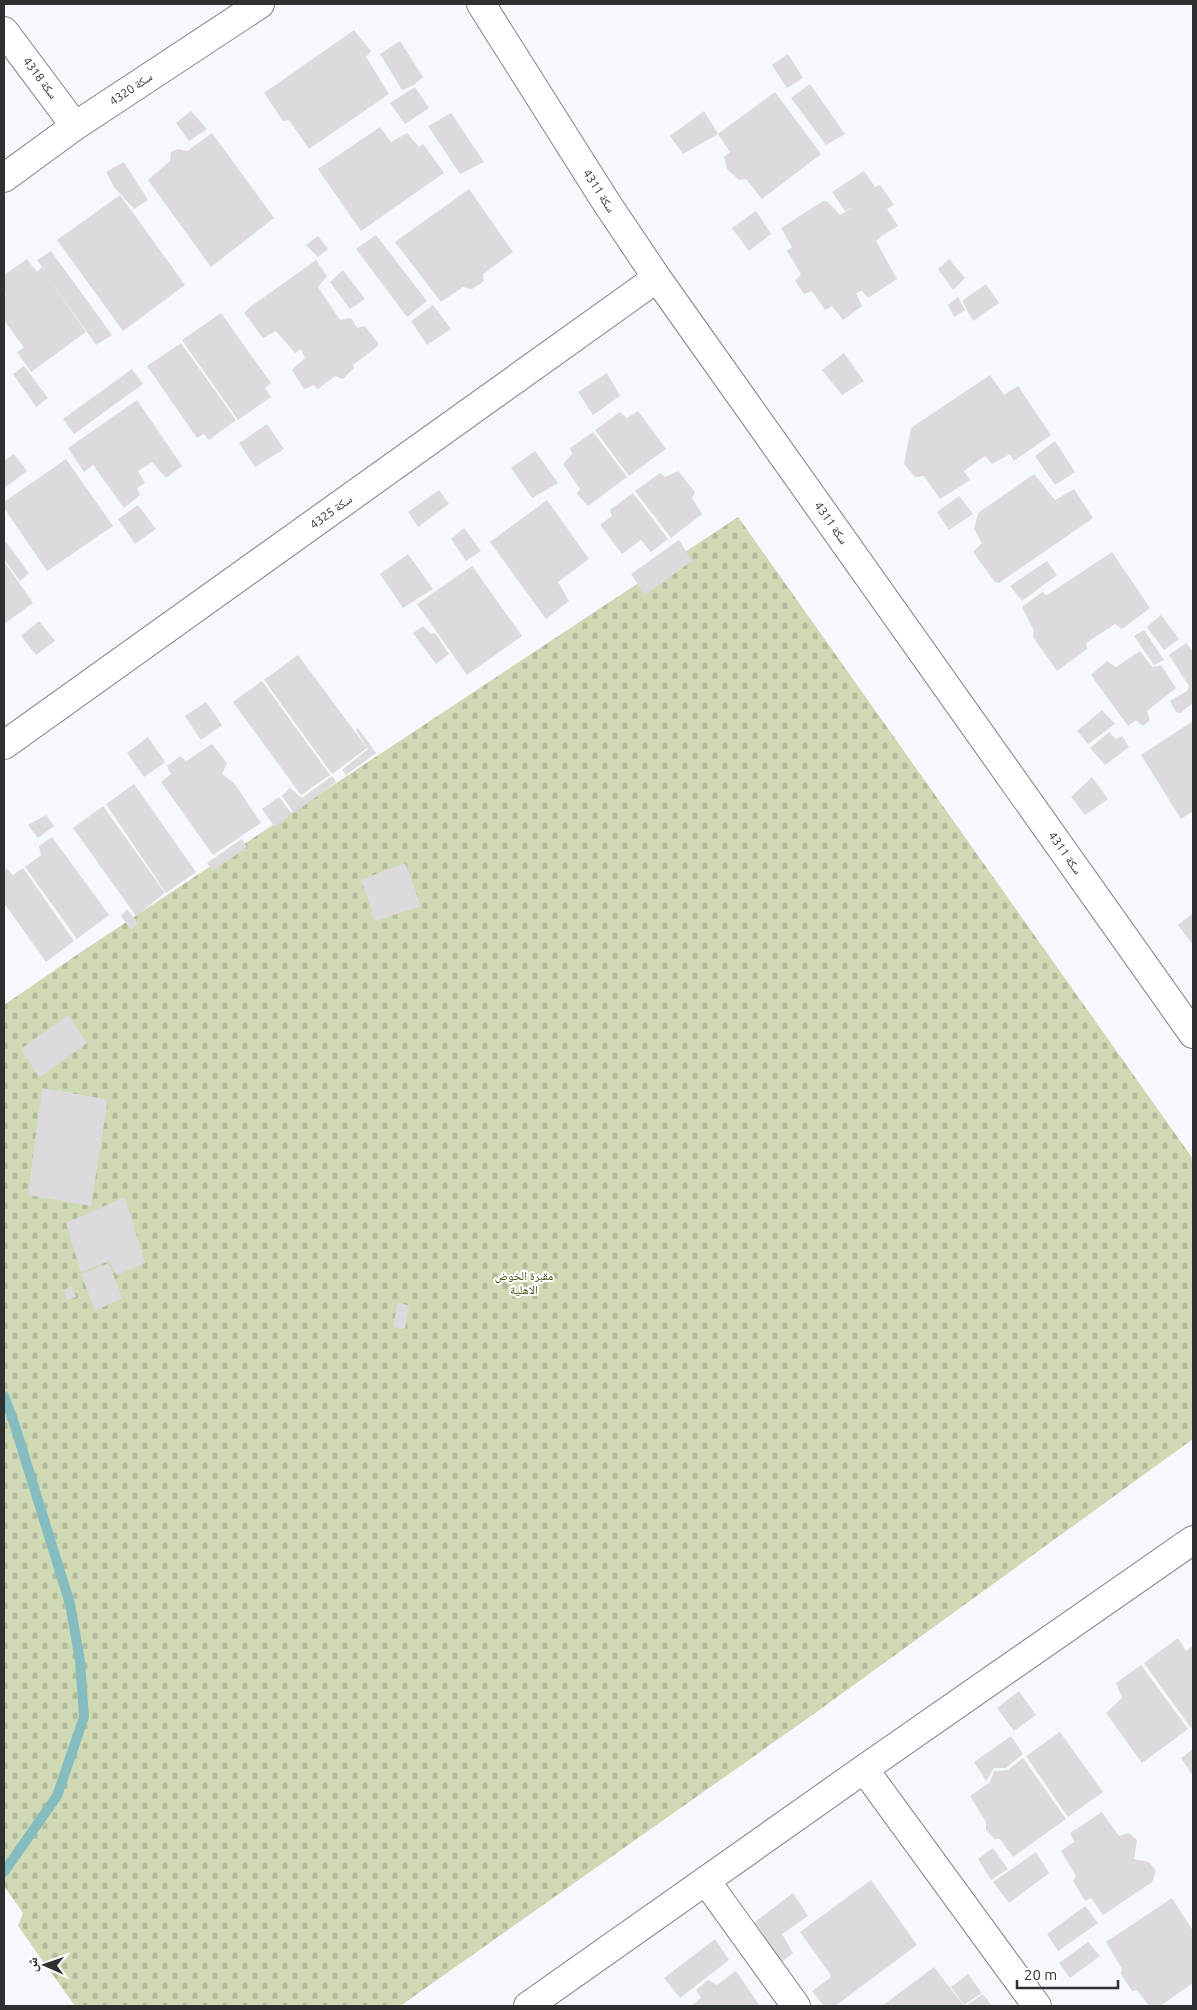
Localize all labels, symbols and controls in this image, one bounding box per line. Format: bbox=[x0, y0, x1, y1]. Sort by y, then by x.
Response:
street label: سكة 4318 bbox=[21, 54, 60, 101]
street label: سكة 4320 bbox=[107, 70, 155, 108]
street label: سكة 4311 bbox=[581, 167, 618, 215]
street label: سكة 4325 bbox=[307, 492, 354, 531]
street label: سكة 4311 bbox=[812, 499, 851, 546]
street label: سكة 4311 bbox=[1046, 829, 1085, 876]
park label: مقبرة الخوض الاهلية bbox=[495, 1269, 553, 1297]
north arrow bbox=[20, 1940, 70, 1990]
text: ش bbox=[24, 1957, 41, 1972]
scale bar bbox=[1017, 1958, 1118, 1990]
text: 20 m bbox=[1024, 1966, 1057, 1983]

